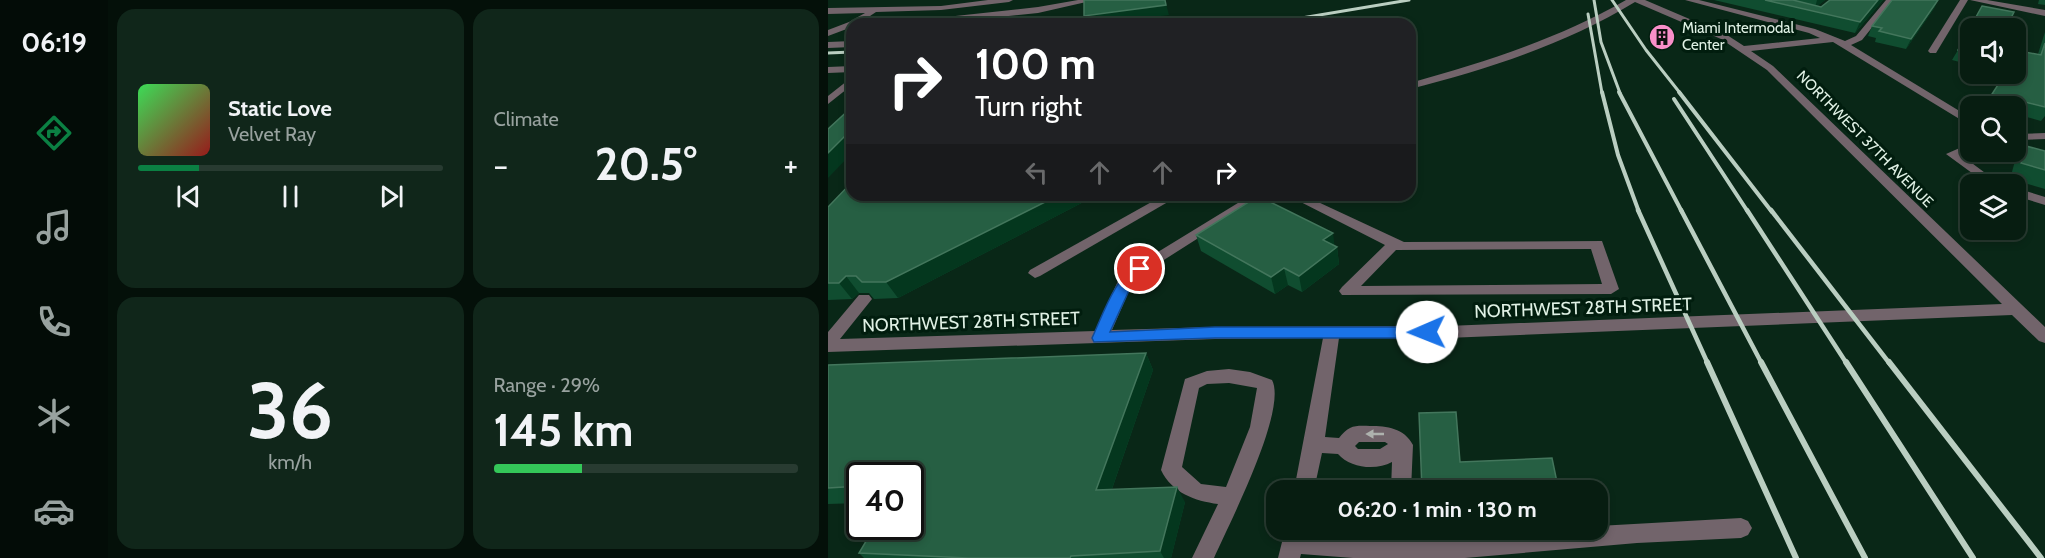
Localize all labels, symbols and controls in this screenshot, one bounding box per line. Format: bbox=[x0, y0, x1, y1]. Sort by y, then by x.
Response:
map controls bbox=[1960, 18, 2026, 240]
button: sound bbox=[1960, 18, 2026, 84]
place label: Miami Intermodal Center bbox=[1682, 19, 1794, 54]
building icon: Miami Intermodal Center bbox=[1647, 22, 1677, 52]
text: 06:19 bbox=[21, 26, 87, 59]
text: 100 m bbox=[975, 38, 1096, 90]
icon: right bbox=[876, 42, 954, 120]
street label: NORTHWEST 37TH AVENUE bbox=[1793, 67, 1937, 211]
text: Turn right bbox=[975, 90, 1082, 123]
text: Static Love bbox=[228, 95, 332, 122]
button: search bbox=[1960, 96, 2026, 162]
text: Climate bbox=[494, 107, 559, 131]
icon: directions bbox=[33, 112, 75, 154]
text: Velvet Ray bbox=[228, 122, 316, 146]
text: 20.5° bbox=[595, 137, 697, 191]
text: − bbox=[494, 145, 508, 185]
text: + bbox=[783, 145, 798, 185]
icon: left bbox=[1020, 156, 1053, 189]
icon: ahead bbox=[1083, 156, 1116, 189]
icon: ahead bbox=[1146, 156, 1179, 189]
icon: right bbox=[1209, 156, 1242, 189]
button: layers bbox=[1960, 174, 2026, 240]
icon: previous bbox=[172, 180, 205, 213]
icon: pause bbox=[274, 180, 307, 213]
icon: next bbox=[375, 180, 408, 213]
icon: music bbox=[33, 206, 75, 248]
pin bbox=[1114, 243, 1165, 294]
icon: arrive bbox=[1123, 252, 1156, 285]
street label: NORTHWEST 28TH STREET bbox=[1474, 293, 1693, 323]
position arrow bbox=[1395, 300, 1459, 364]
icon: phone bbox=[33, 301, 75, 343]
street label: NORTHWEST 28TH STREET bbox=[862, 307, 1081, 337]
text: 36 bbox=[247, 363, 333, 458]
text: Range · 29% bbox=[494, 373, 600, 397]
icon: climate bbox=[33, 395, 75, 437]
text: 145 km bbox=[494, 403, 633, 457]
one-way arrow bbox=[1366, 429, 1385, 439]
text: km/h bbox=[268, 450, 312, 474]
speed limit sign: 40 bbox=[846, 462, 924, 540]
icon: car bbox=[33, 490, 75, 532]
text: 06:20 · 1 min · 130 m bbox=[1337, 496, 1537, 523]

